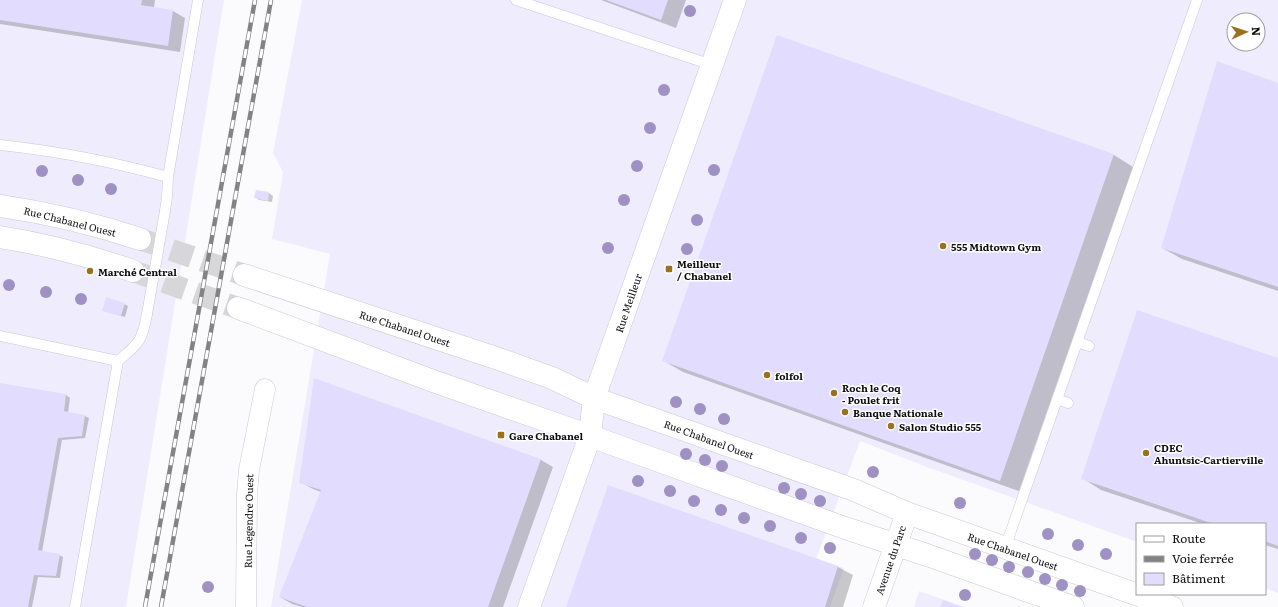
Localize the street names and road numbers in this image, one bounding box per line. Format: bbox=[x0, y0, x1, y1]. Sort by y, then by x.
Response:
street label: Rue Chabanel Ouest bbox=[22, 202, 118, 240]
street label: Rue Meilleur bbox=[611, 271, 645, 335]
street label: Rue Chabanel Ouest bbox=[358, 306, 452, 350]
street label: Rue Chabanel Ouest bbox=[662, 416, 756, 462]
street label: Rue Legendre Ouest bbox=[240, 474, 256, 568]
street label: Avenue du Parc bbox=[871, 523, 909, 597]
street label: Rue Chabanel Ouest bbox=[966, 528, 1060, 574]

